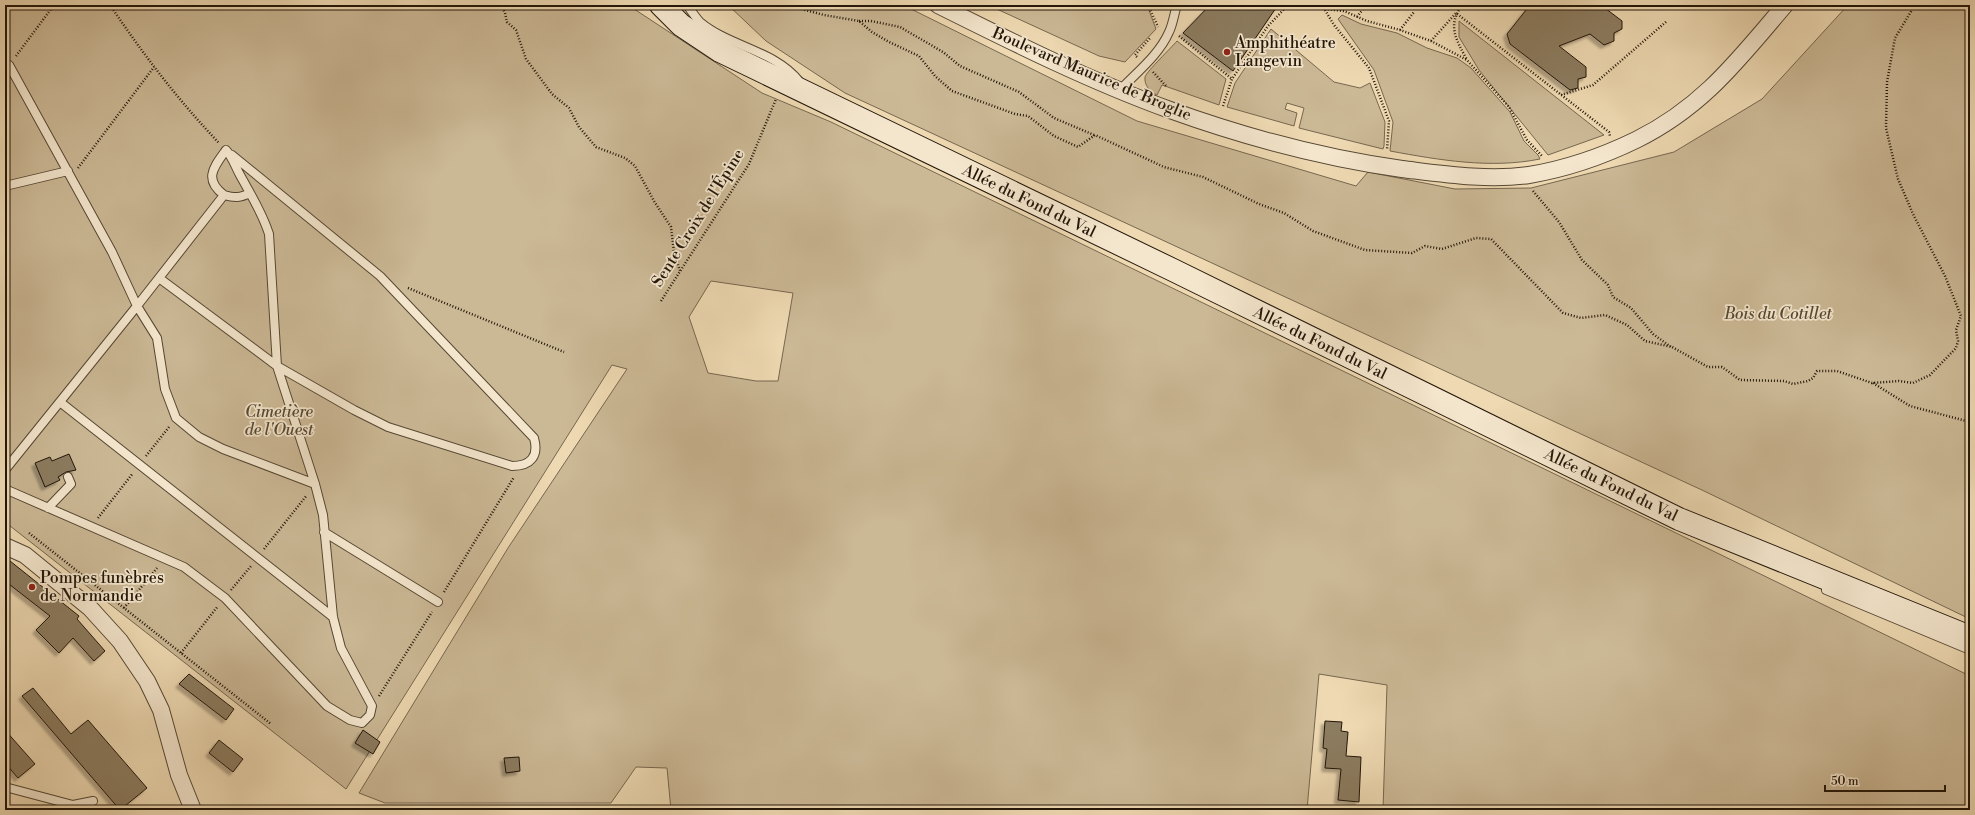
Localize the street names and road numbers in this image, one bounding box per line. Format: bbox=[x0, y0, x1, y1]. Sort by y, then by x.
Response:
street label: Boulevard Maurice de Broglie bbox=[988, 23, 1195, 125]
street label: Sente Croix de l'Épine bbox=[646, 144, 749, 291]
street label: Allée du Fond du Val bbox=[958, 160, 1099, 242]
street label: Allée du Fond du Val bbox=[1249, 302, 1390, 384]
street label: Allée du Fond du Val bbox=[1540, 444, 1681, 526]

